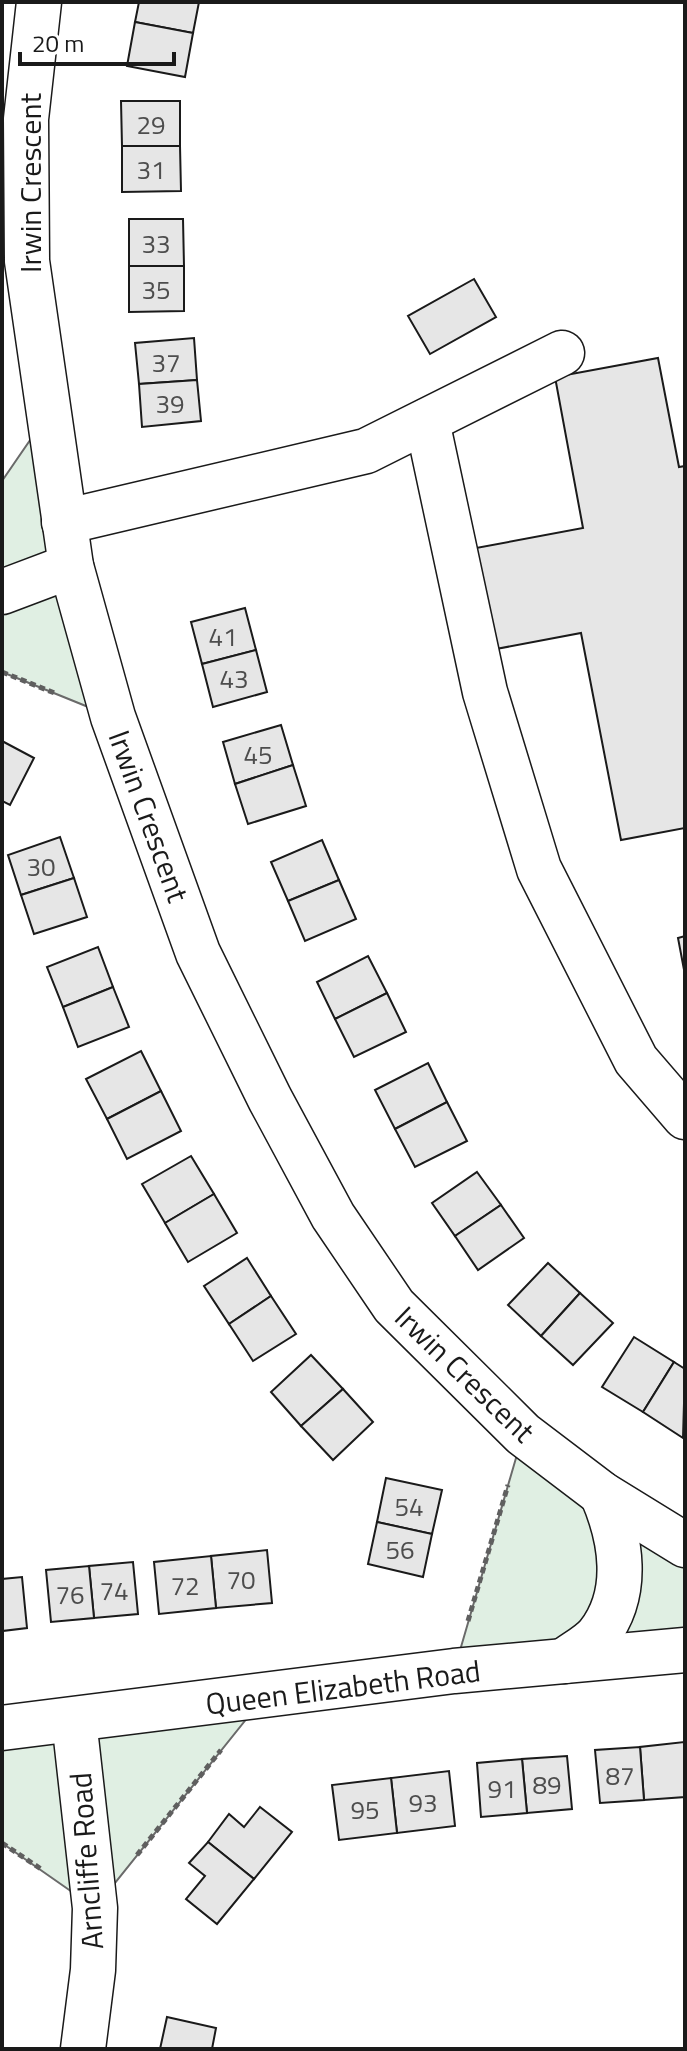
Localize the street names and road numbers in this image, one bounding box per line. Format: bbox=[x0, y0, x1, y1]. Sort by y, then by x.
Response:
street label: Irwin Crescent bbox=[7, 93, 53, 273]
street label: Irwin Crescent bbox=[97, 724, 202, 909]
street label: Irwin Crescent bbox=[384, 1295, 546, 1453]
street label: Queen Elizabeth Road bbox=[203, 1647, 483, 1727]
street label: Arncliffe Road bbox=[57, 1771, 115, 1951]

